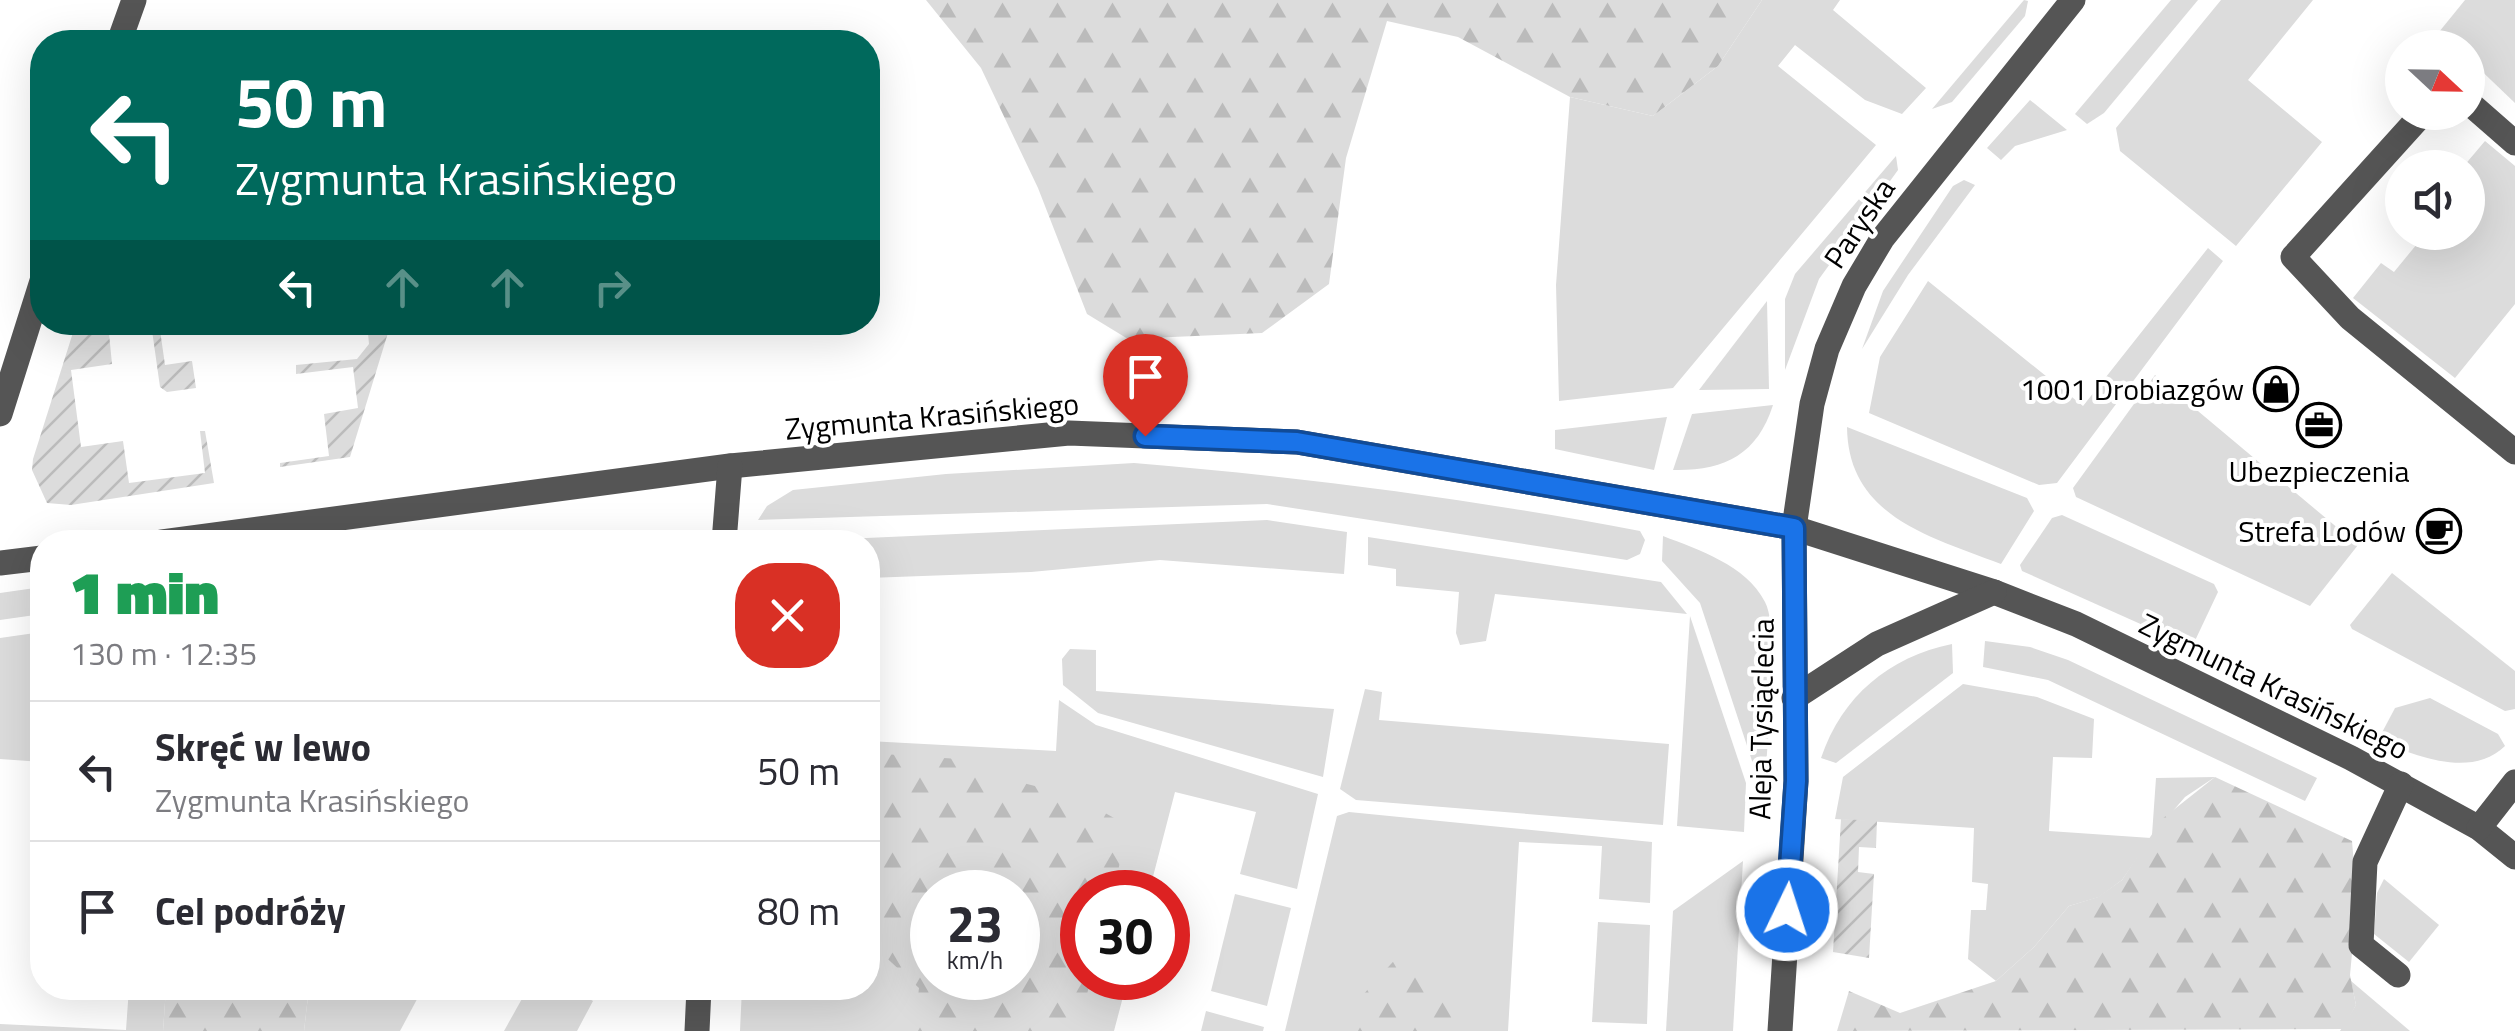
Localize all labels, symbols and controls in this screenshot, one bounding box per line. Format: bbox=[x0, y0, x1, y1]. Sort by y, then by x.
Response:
north arrow bbox=[2385, 30, 2485, 130]
map controls bbox=[2385, 30, 2485, 250]
text: 50 m bbox=[235, 48, 388, 154]
icon: left bbox=[70, 70, 200, 200]
text: Zygmunta Krasińskiego bbox=[235, 144, 677, 212]
button: sound bbox=[2385, 150, 2485, 250]
street label: Paryska bbox=[1812, 168, 1906, 278]
icon: left bbox=[270, 260, 325, 315]
icon: ahead bbox=[375, 260, 430, 315]
icon: ahead bbox=[480, 260, 535, 315]
icon: right bbox=[585, 260, 640, 315]
pin bbox=[1103, 334, 1188, 437]
icon: arrive bbox=[1118, 349, 1173, 404]
place label: 1001 Drobiazgów bbox=[2020, 366, 2244, 412]
shop icon: 1001 Drobiazgów bbox=[2253, 366, 2299, 412]
street label: Zygmunta Krasińskiego bbox=[783, 380, 1081, 452]
office icon: Ubezpieczenia bbox=[2296, 402, 2342, 448]
place label: Ubezpieczenia bbox=[2229, 448, 2409, 494]
place label: Strefa Lodów bbox=[2238, 508, 2406, 554]
cafe icon: Strefa Lodów bbox=[2416, 508, 2462, 554]
text: 1 min bbox=[70, 546, 219, 637]
button: close bbox=[735, 563, 840, 668]
street label: Zygmunta Krasińskiego bbox=[2131, 601, 2417, 771]
street label: Aleja Tysiąclecia bbox=[1736, 618, 1786, 820]
text: 130 m · 12:35 bbox=[70, 629, 257, 677]
text: Skręć w lewo bbox=[155, 718, 371, 776]
text: 50 m bbox=[757, 742, 840, 800]
icon: left bbox=[70, 744, 125, 799]
text: Zygmunta Krasińskiego bbox=[155, 776, 470, 824]
position arrow bbox=[1735, 858, 1839, 962]
speed limit sign: 30 bbox=[1060, 870, 1190, 1000]
text: Cel podróży bbox=[155, 882, 346, 940]
text: 80 m bbox=[757, 882, 840, 940]
icon: arrive bbox=[70, 884, 125, 939]
text: 23 bbox=[947, 885, 1003, 961]
text: km/h bbox=[947, 941, 1003, 979]

